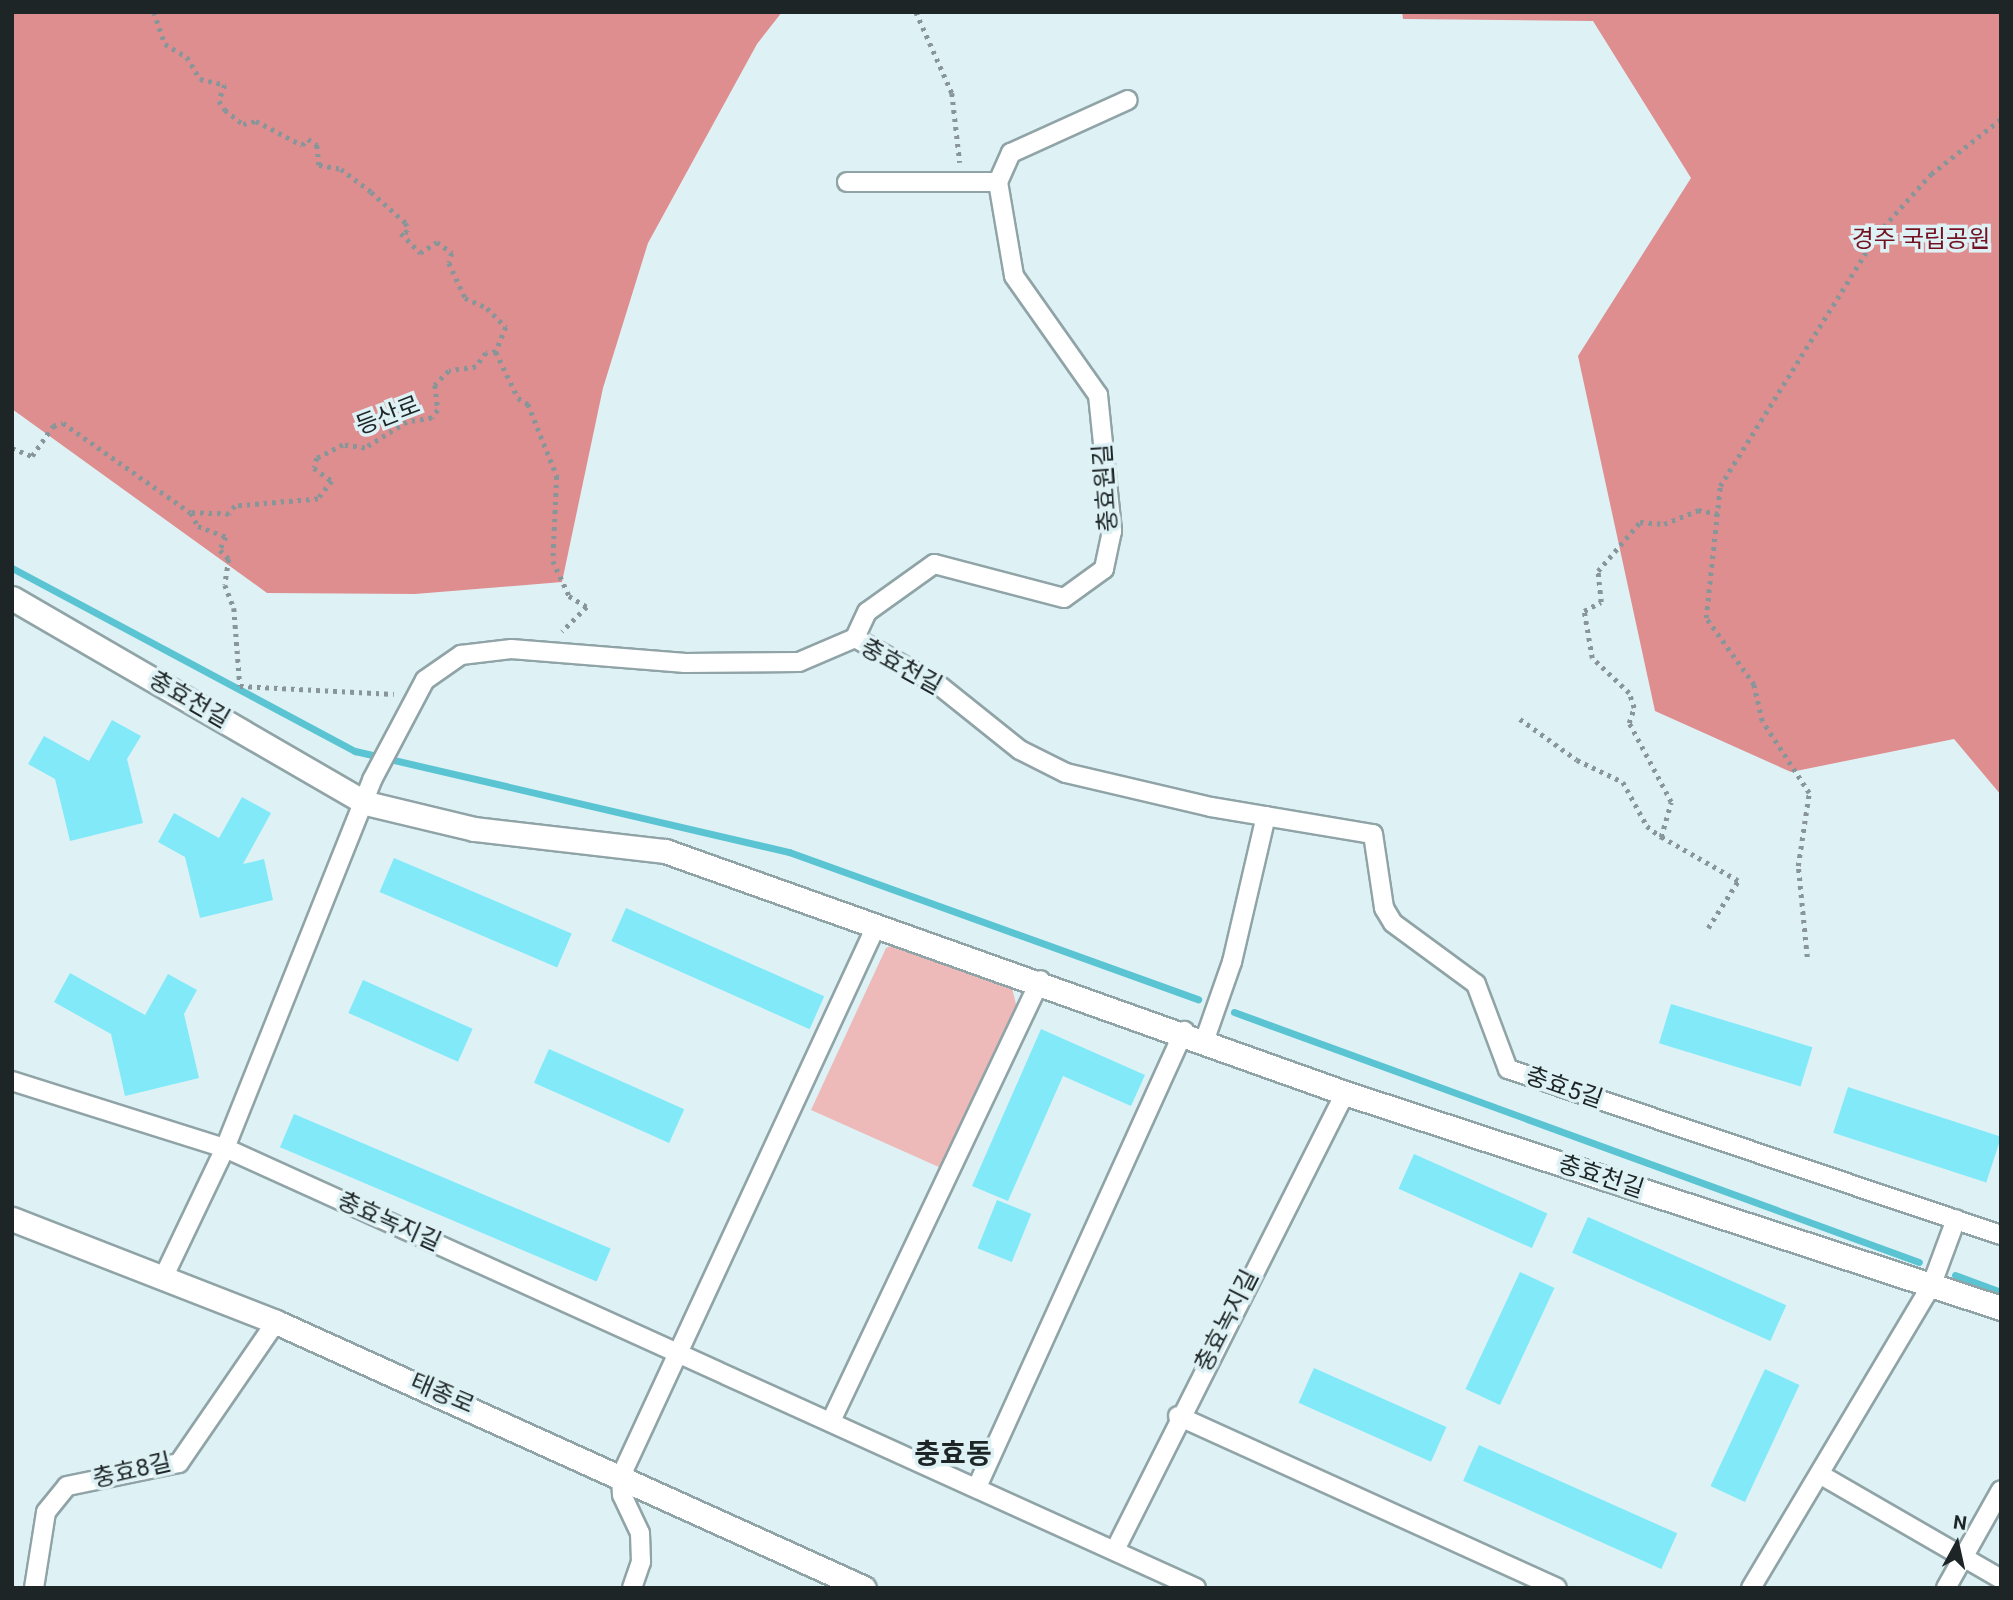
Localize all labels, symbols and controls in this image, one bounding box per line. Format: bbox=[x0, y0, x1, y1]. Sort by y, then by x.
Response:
park label: 경주 국립공원 bbox=[1852, 226, 1990, 254]
street label: 등산로 bbox=[352, 391, 424, 441]
street label: 충효원길 bbox=[1089, 443, 1123, 533]
street label: 충효천길 bbox=[855, 633, 947, 701]
street label: 충효천길 bbox=[144, 665, 234, 735]
street label: 충효5길 bbox=[1522, 1061, 1606, 1115]
street label: 충효천길 bbox=[1555, 1150, 1647, 1204]
street label: 충효녹지길 bbox=[333, 1186, 445, 1258]
street label: 충효녹지길 bbox=[1189, 1265, 1265, 1377]
street label: 태종로 bbox=[406, 1368, 478, 1420]
district label: 충효동 bbox=[914, 1437, 992, 1471]
street label: 충효8길 bbox=[90, 1448, 174, 1494]
north arrow bbox=[1922, 1509, 1992, 1579]
text: N bbox=[1952, 1510, 1968, 1535]

